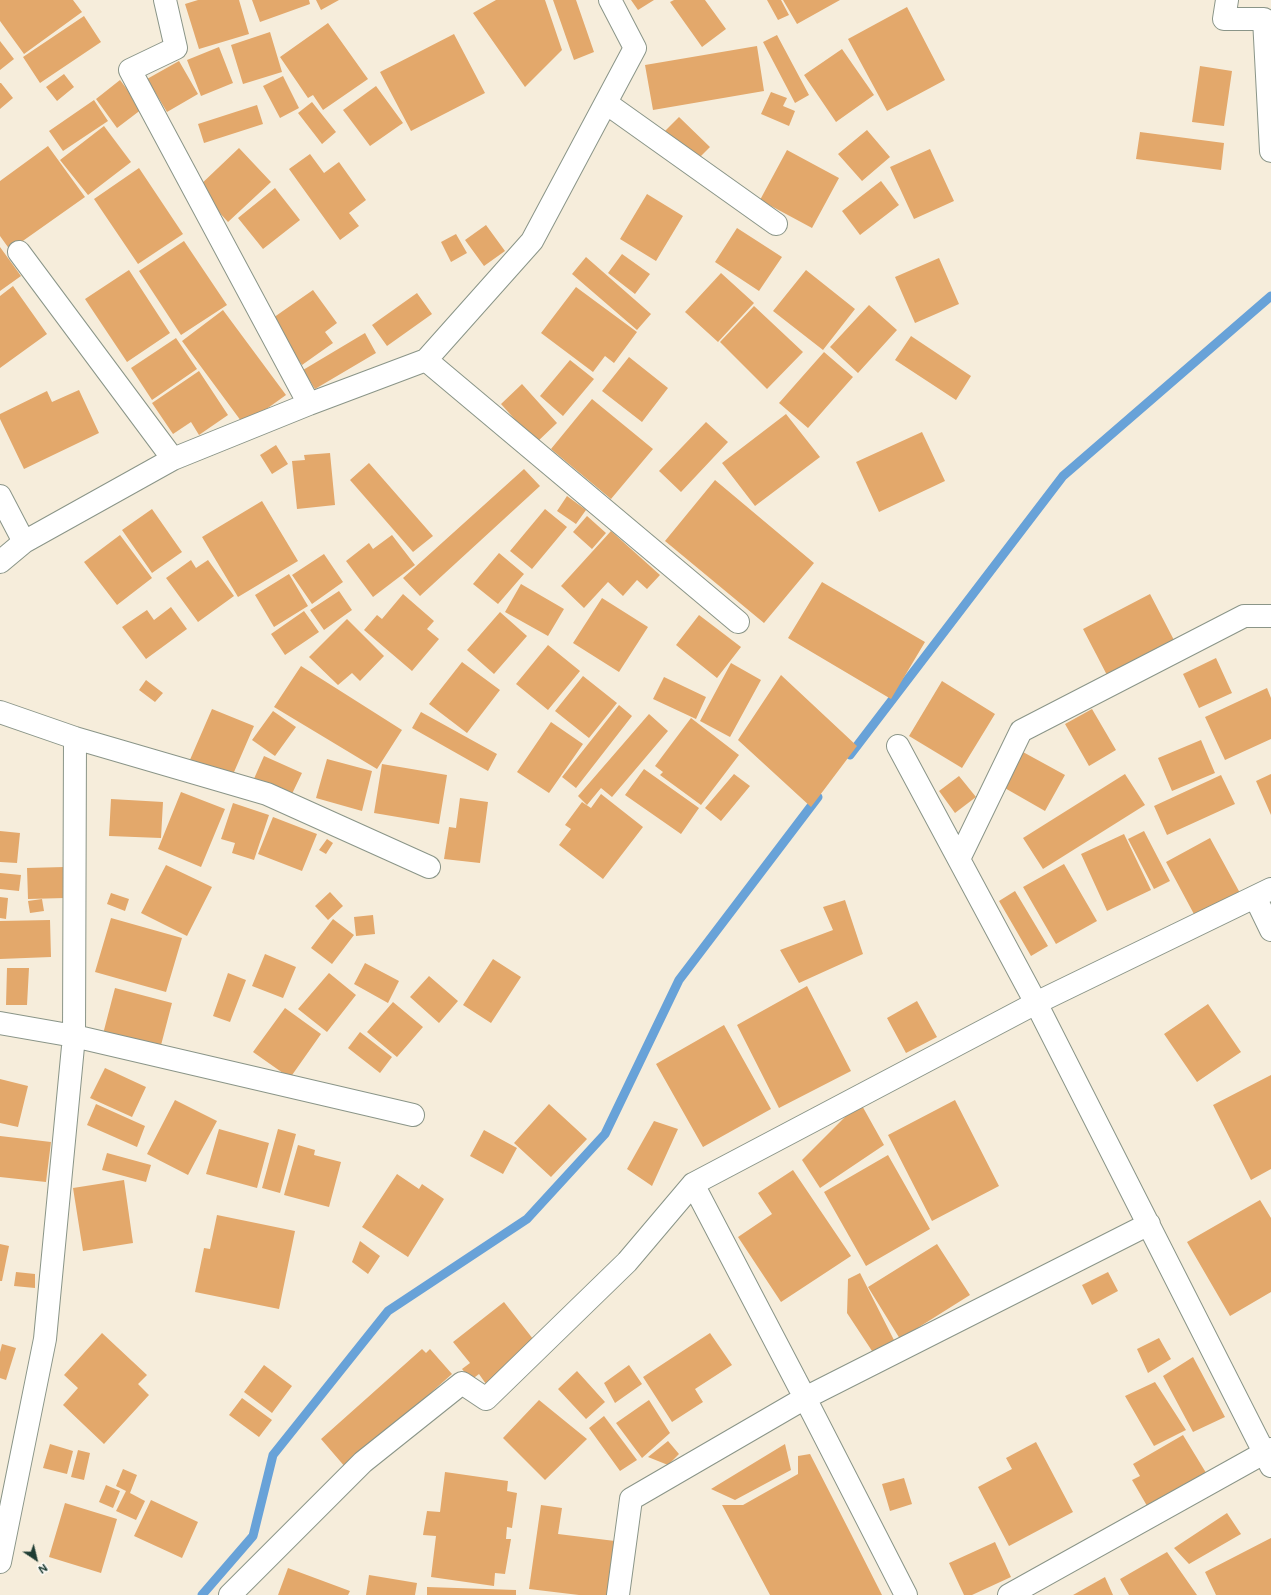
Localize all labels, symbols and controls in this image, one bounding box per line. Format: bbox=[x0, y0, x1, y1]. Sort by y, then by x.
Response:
north arrow bbox=[16, 1539, 56, 1579]
text: N bbox=[35, 1561, 51, 1578]

